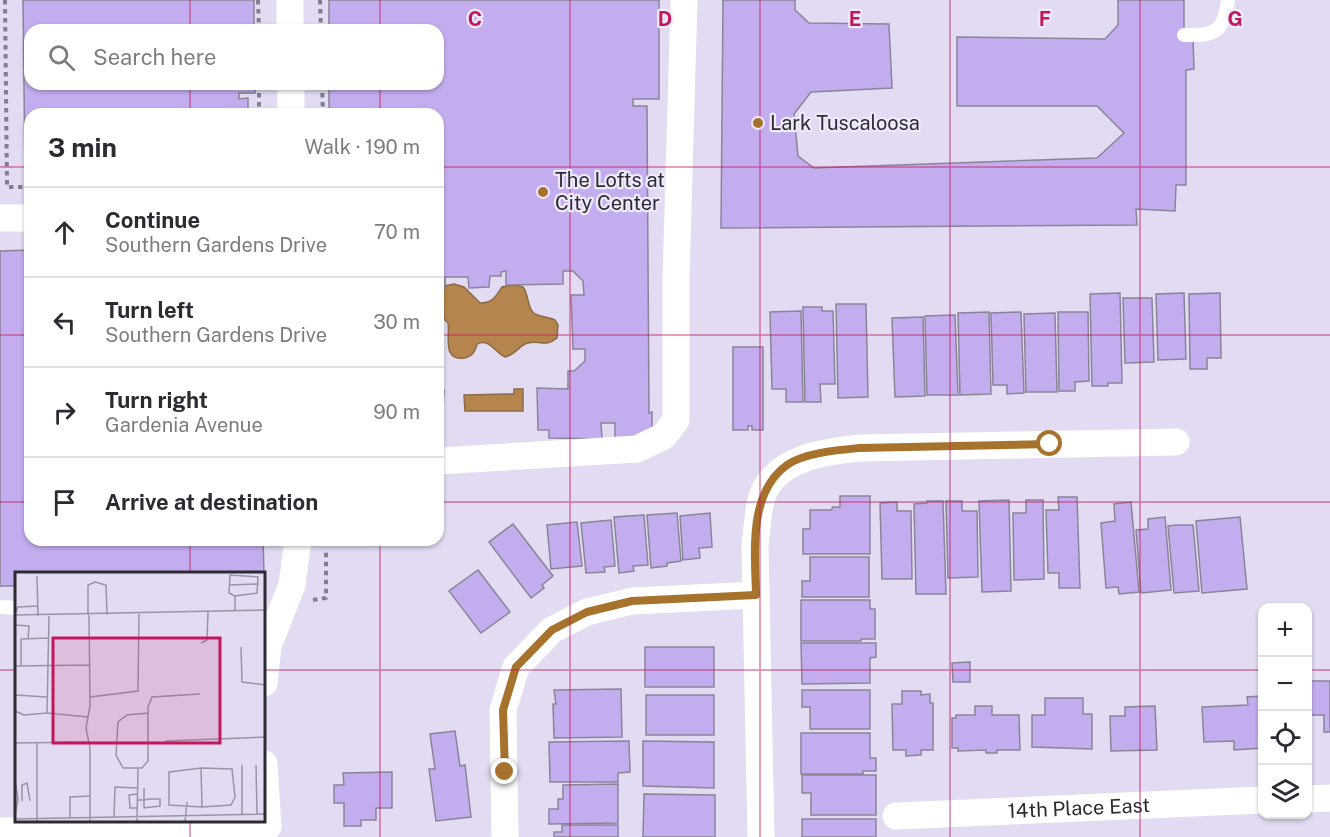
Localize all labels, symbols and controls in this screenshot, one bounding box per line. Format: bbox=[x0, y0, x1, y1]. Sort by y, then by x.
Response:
text: C bbox=[468, 7, 482, 31]
text: D bbox=[658, 7, 672, 31]
text: E bbox=[849, 7, 861, 31]
text: F bbox=[1039, 7, 1051, 31]
text: G bbox=[1227, 7, 1243, 31]
search box bbox=[24, 24, 444, 90]
icon: search bbox=[45, 41, 78, 74]
text: Search here bbox=[93, 44, 217, 70]
place label: Lark Tuscaloosa bbox=[770, 111, 920, 135]
marker: Lark Tuscaloosa bbox=[751, 116, 765, 130]
text: 3 min bbox=[48, 132, 117, 163]
text: Walk · 190 m bbox=[304, 135, 420, 159]
place label: The Lofts at City Center bbox=[555, 168, 665, 215]
marker: The Lofts at City Center bbox=[536, 185, 550, 199]
text: Continue bbox=[105, 207, 200, 233]
icon: ahead bbox=[48, 216, 81, 249]
text: 70 m bbox=[374, 220, 420, 244]
text: Southern Gardens Drive bbox=[105, 233, 327, 257]
text: Turn left bbox=[105, 297, 194, 323]
icon: left bbox=[48, 306, 81, 339]
text: 30 m bbox=[373, 310, 420, 334]
text: Southern Gardens Drive bbox=[105, 323, 327, 347]
text: Turn right bbox=[105, 387, 208, 413]
icon: right bbox=[48, 396, 81, 429]
text: 90 m bbox=[373, 400, 420, 424]
text: Gardenia Avenue bbox=[105, 413, 263, 437]
route start bbox=[1036, 430, 1062, 456]
icon: arrive bbox=[48, 486, 81, 519]
text: Arrive at destination bbox=[105, 489, 318, 515]
inset map bbox=[15, 572, 266, 822]
map controls bbox=[1258, 603, 1312, 819]
button: + bbox=[1258, 603, 1312, 657]
button: − bbox=[1258, 657, 1312, 711]
button: locate bbox=[1258, 711, 1312, 765]
route end bbox=[491, 758, 517, 784]
button: layers bbox=[1258, 765, 1312, 819]
street label: 14th Place East bbox=[1007, 793, 1151, 823]

